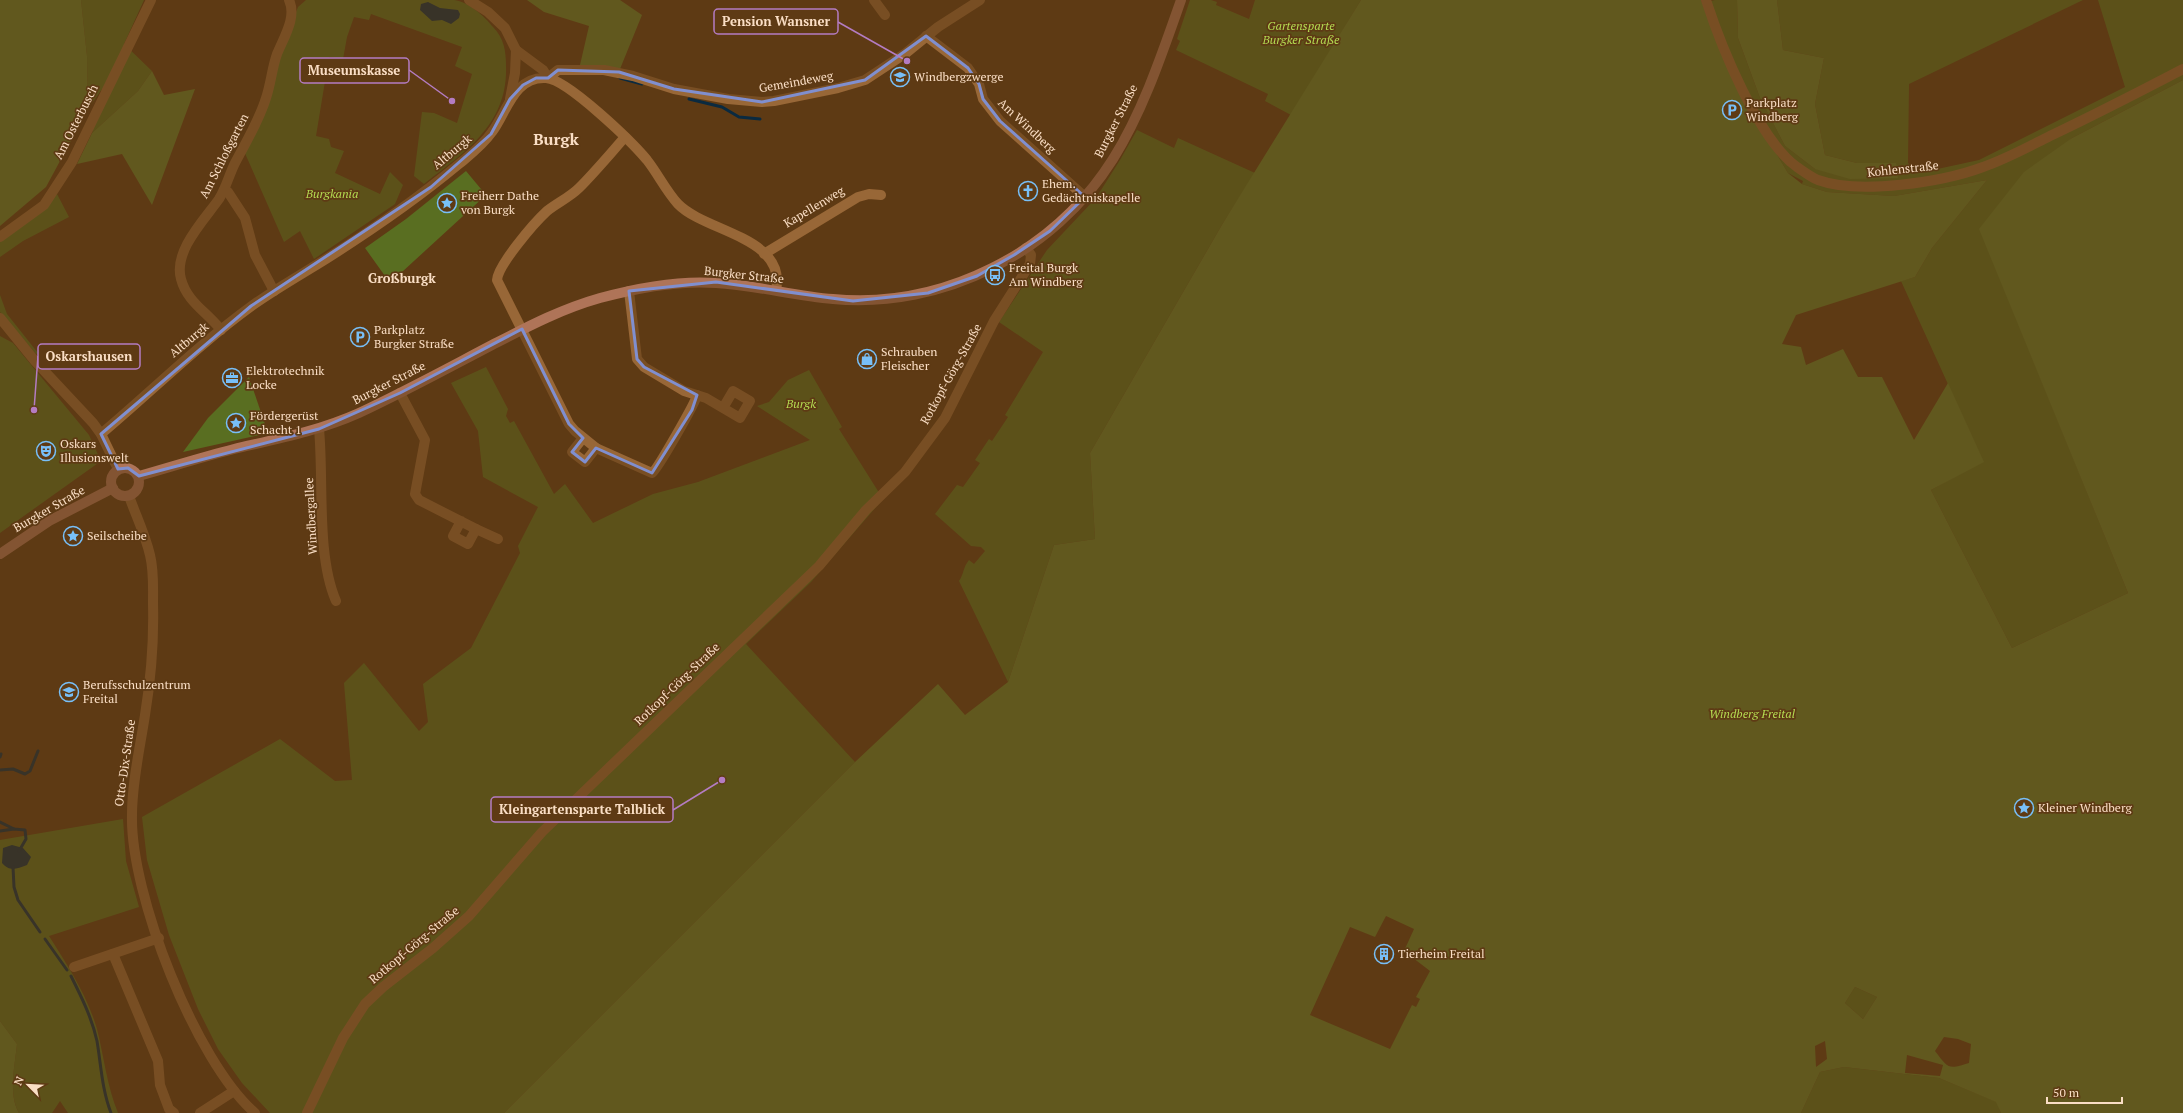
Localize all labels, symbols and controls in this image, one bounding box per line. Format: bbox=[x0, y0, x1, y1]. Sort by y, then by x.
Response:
callout: Pension Wansner bbox=[714, 9, 838, 34]
text: Pension Wansner bbox=[722, 12, 830, 30]
park label: Gartensparte Burgker Straße bbox=[1261, 18, 1340, 47]
callout: Museumskasse bbox=[300, 58, 409, 83]
text: Museumskasse bbox=[308, 61, 400, 79]
school or university icon: Windbergzwerge bbox=[889, 66, 911, 88]
street label: Gemeindeweg bbox=[758, 67, 835, 95]
place label: Windbergzwerge bbox=[914, 69, 1003, 84]
street label: Am Osterbusch bbox=[50, 82, 101, 162]
street label: Burgker Straße bbox=[1091, 82, 1140, 160]
street label: Am Windberg bbox=[995, 95, 1060, 157]
place label: Parkplatz Windberg bbox=[1746, 95, 1799, 124]
parking icon: Parkplatz Windberg bbox=[1721, 99, 1743, 121]
street label: Am Schloßgarten bbox=[196, 111, 251, 201]
district label: Burgk bbox=[533, 128, 579, 150]
street label: Altburgk bbox=[429, 130, 475, 172]
street label: Kohlenstraße bbox=[1867, 157, 1939, 180]
place label: Ehem. Gedächtniskapelle bbox=[1042, 176, 1140, 205]
church icon: Ehem. Gedächtniskapelle bbox=[1017, 180, 1039, 202]
street label: Kapellenweg bbox=[781, 182, 847, 231]
park label: Burgkania bbox=[305, 186, 358, 201]
place label: Freiherr Dathe von Burgk bbox=[460, 188, 539, 217]
place icon: Freiherr Dathe von Burgk bbox=[436, 192, 458, 214]
place label: Freital Burgk Am Windberg bbox=[1009, 260, 1083, 289]
street label: Burgker Straße bbox=[703, 263, 785, 286]
bus stop icon: Freital Burgk Am Windberg bbox=[984, 264, 1006, 286]
district label: Großburgk bbox=[368, 269, 436, 287]
street label: Altburgk bbox=[166, 318, 212, 360]
street label: Rotkopf-Görg-Straße bbox=[917, 321, 984, 427]
place label: Parkplatz Burgker Straße bbox=[374, 322, 454, 351]
parking icon: Parkplatz Burgker Straße bbox=[349, 326, 371, 348]
callout: Oskarshausen bbox=[38, 344, 140, 369]
place label: Schrauben Fleischer bbox=[881, 344, 937, 373]
text: Oskarshausen bbox=[46, 347, 133, 365]
shop icon: Schrauben Fleischer bbox=[856, 348, 878, 370]
street label: Burgker Straße bbox=[350, 358, 428, 407]
place label: Elektrotechnik Locke bbox=[246, 363, 325, 392]
office icon: Elektrotechnik Locke bbox=[221, 367, 243, 389]
park label: Burgk bbox=[785, 396, 816, 411]
place label: Fördergerüst Schacht 1 bbox=[250, 408, 319, 437]
place icon: Fördergerüst Schacht 1 bbox=[225, 412, 247, 434]
place label: Oskars Illusionswelt bbox=[60, 436, 129, 465]
theatre icon: Oskars Illusionswelt bbox=[35, 440, 57, 462]
street label: Windbergallee bbox=[301, 477, 320, 555]
street label: Burgker Straße bbox=[10, 482, 87, 535]
place icon: Seilscheibe bbox=[62, 525, 84, 547]
place label: Seilscheibe bbox=[87, 528, 147, 543]
street label: Rotkopf-Görg-Straße bbox=[631, 639, 722, 728]
place label: Berufsschulzentrum Freital bbox=[83, 677, 191, 706]
school or university icon: Berufsschulzentrum Freital bbox=[58, 681, 80, 703]
park label: Windberg Freital bbox=[1709, 706, 1796, 721]
street label: Otto-Dix-Straße bbox=[111, 718, 138, 807]
callout: Kleingartensparte Talblick bbox=[491, 797, 673, 822]
place icon: Kleiner Windberg bbox=[2013, 797, 2035, 819]
text: Kleingartensparte Talblick bbox=[499, 800, 666, 818]
place label: Kleiner Windberg bbox=[2038, 800, 2132, 815]
street label: Rotkopf-Görg-Straße bbox=[366, 903, 462, 987]
building icon: Tierheim Freital bbox=[1373, 943, 1395, 965]
place label: Tierheim Freital bbox=[1398, 946, 1485, 961]
north arrow bbox=[8, 1065, 48, 1105]
text: N bbox=[11, 1074, 27, 1088]
scale bar bbox=[2047, 1079, 2122, 1105]
text: 50 m bbox=[2053, 1085, 2080, 1100]

